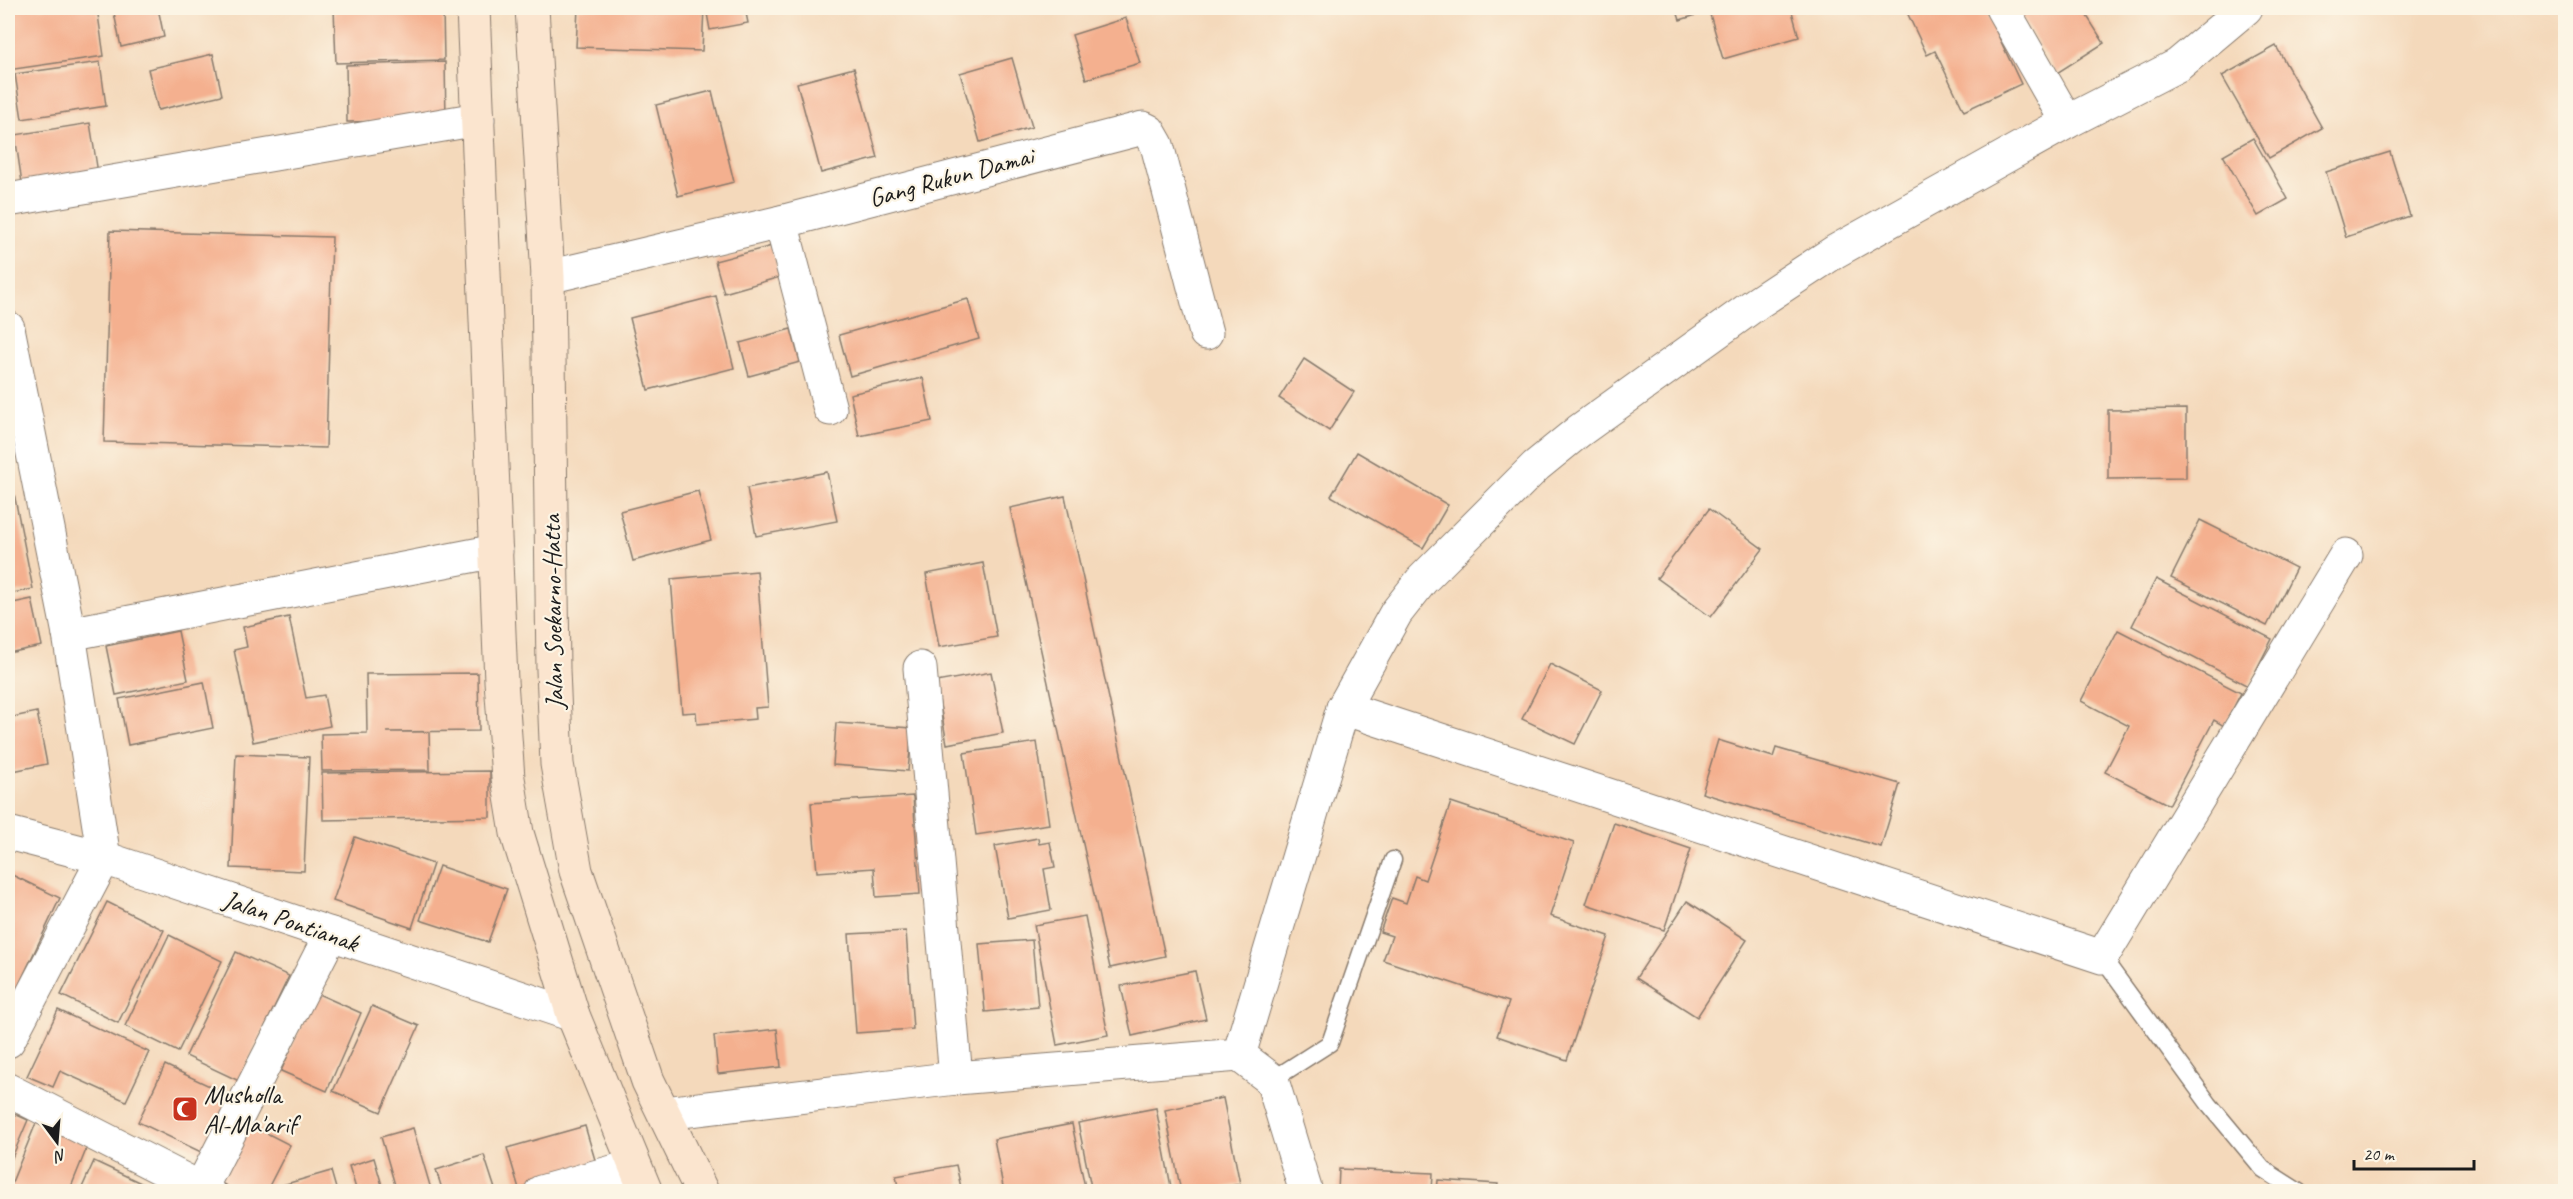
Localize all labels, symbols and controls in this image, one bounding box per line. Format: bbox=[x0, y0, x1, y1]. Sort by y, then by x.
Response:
street label: Gang Rukun Damai bbox=[865, 138, 1040, 215]
street label: Jalan Soekarno-Hatta bbox=[535, 513, 571, 711]
street label: Jalan Pontianak bbox=[217, 882, 365, 960]
place label: Musholla Al-Ma'arif bbox=[204, 1078, 302, 1141]
mosque icon: Musholla Al-Ma'arif bbox=[170, 1094, 200, 1124]
north arrow bbox=[27, 1112, 87, 1172]
scale bar bbox=[2354, 1133, 2474, 1171]
text: 20 m bbox=[2363, 1143, 2396, 1165]
text: N bbox=[50, 1144, 68, 1167]

